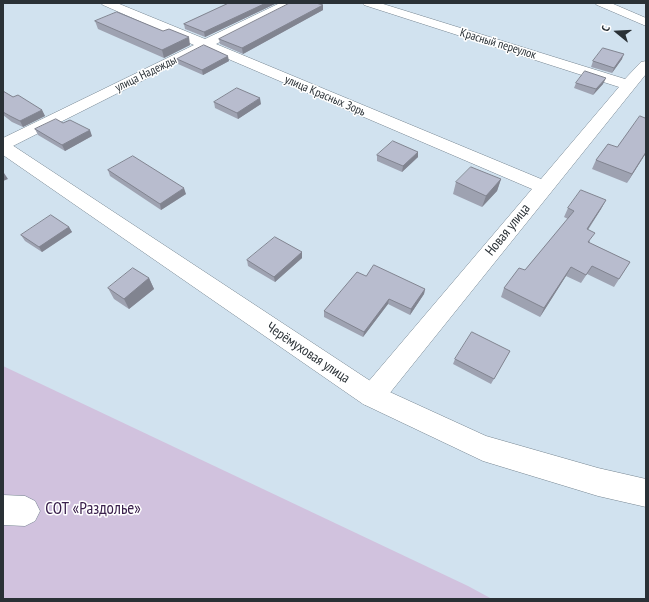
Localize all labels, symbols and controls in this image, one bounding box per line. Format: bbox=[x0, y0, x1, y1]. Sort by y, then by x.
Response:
north arrow bbox=[597, 12, 637, 52]
text: С bbox=[598, 24, 613, 33]
street label: Красный переулок bbox=[458, 26, 538, 62]
street label: улица Надежды bbox=[113, 53, 179, 95]
street label: улица Красных Зорь bbox=[282, 72, 368, 120]
street label: Новая улица bbox=[482, 201, 534, 259]
street label: Черёмуховая улица bbox=[263, 319, 353, 387]
park label: СОТ «Раздолье» bbox=[45, 499, 141, 519]

